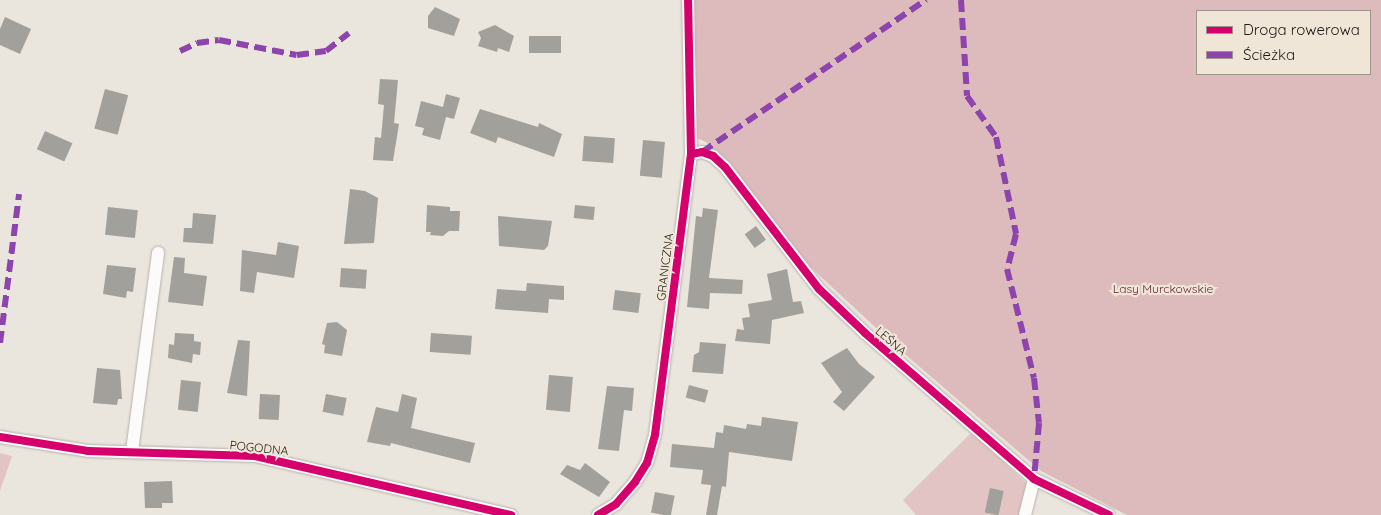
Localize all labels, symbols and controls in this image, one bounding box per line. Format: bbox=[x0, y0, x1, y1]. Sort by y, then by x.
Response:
legend bbox=[1196, 10, 1371, 75]
text: Droga rowerowa bbox=[1243, 20, 1360, 39]
text: Ścieżka bbox=[1243, 45, 1295, 64]
street label: GRANICZNA bbox=[654, 232, 676, 302]
park label: Lasy Murckowskie bbox=[1113, 282, 1213, 296]
street label: LEŚNA bbox=[873, 324, 909, 358]
street label: POGODNA bbox=[229, 438, 289, 458]

